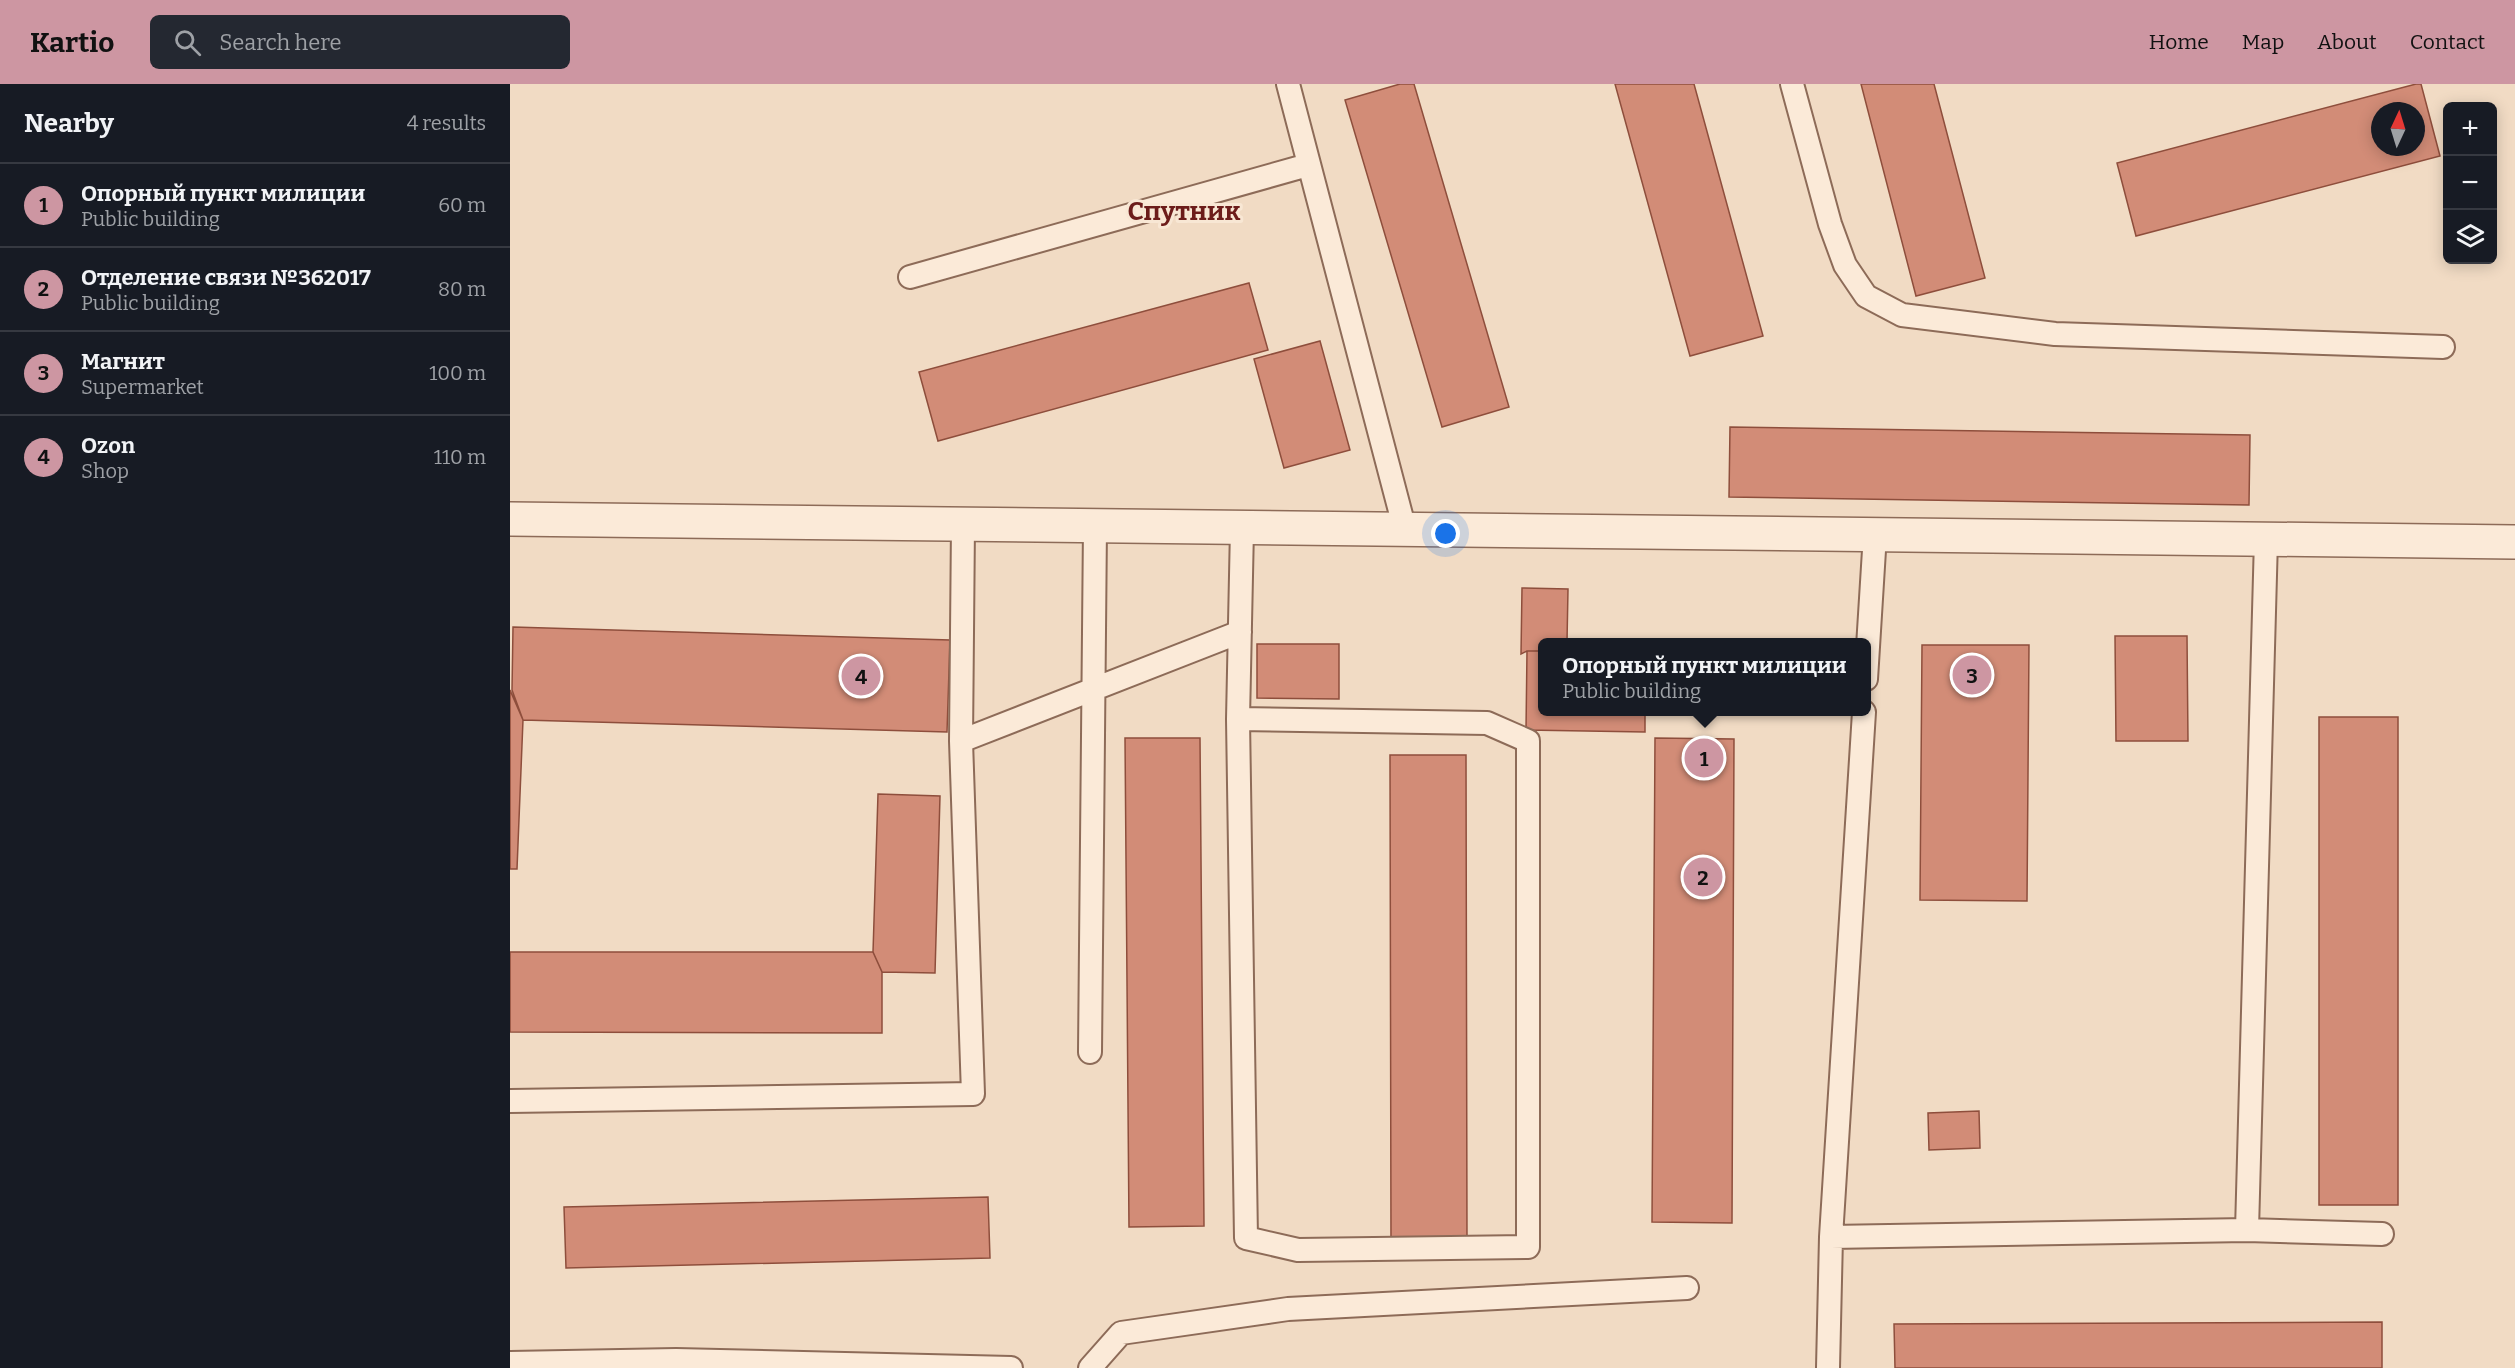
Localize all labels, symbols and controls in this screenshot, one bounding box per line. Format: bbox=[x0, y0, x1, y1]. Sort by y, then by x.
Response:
search box bbox=[150, 15, 570, 69]
text: Kartio bbox=[30, 26, 114, 59]
icon: search bbox=[171, 26, 204, 59]
text: Search here bbox=[219, 29, 341, 56]
text: Home bbox=[2149, 29, 2209, 55]
text: Map bbox=[2242, 29, 2284, 55]
text: About bbox=[2317, 29, 2377, 55]
text: Contact bbox=[2410, 29, 2485, 55]
north arrow bbox=[2371, 102, 2425, 156]
map controls bbox=[2443, 102, 2497, 264]
button: + bbox=[2443, 102, 2497, 156]
text: Nearby bbox=[24, 108, 114, 139]
text: 4 results bbox=[407, 111, 486, 135]
button: − bbox=[2443, 156, 2497, 210]
text: Опорный пункт милиции bbox=[81, 180, 365, 207]
text: 1 bbox=[39, 193, 48, 217]
text: 60 m bbox=[438, 193, 486, 217]
district label: Спутник bbox=[1127, 196, 1241, 227]
text: Public building bbox=[81, 207, 220, 231]
button: layers bbox=[2443, 210, 2497, 264]
text: Отделение связи №362017 bbox=[81, 264, 371, 291]
text: 2 bbox=[38, 277, 49, 301]
text: 80 m bbox=[438, 277, 486, 301]
text: Public building bbox=[81, 291, 220, 315]
text: Магнит bbox=[81, 348, 165, 375]
text: 3 bbox=[38, 361, 49, 385]
text: 100 m bbox=[429, 361, 486, 385]
text: Supermarket bbox=[81, 375, 204, 399]
text: Ozon bbox=[81, 432, 135, 459]
text: 4 bbox=[37, 445, 50, 469]
text: 110 m bbox=[434, 445, 486, 469]
text: Shop bbox=[81, 459, 129, 483]
your location bbox=[1431, 519, 1460, 548]
popup bbox=[1538, 638, 1871, 716]
text: Опорный пункт милиции bbox=[1562, 652, 1847, 679]
pin: 3 bbox=[1952, 652, 1992, 698]
pin: 4 bbox=[842, 654, 880, 698]
text: Public building bbox=[1562, 679, 1701, 703]
pin: 1 bbox=[1684, 736, 1724, 780]
pin: 2 bbox=[1684, 854, 1722, 900]

